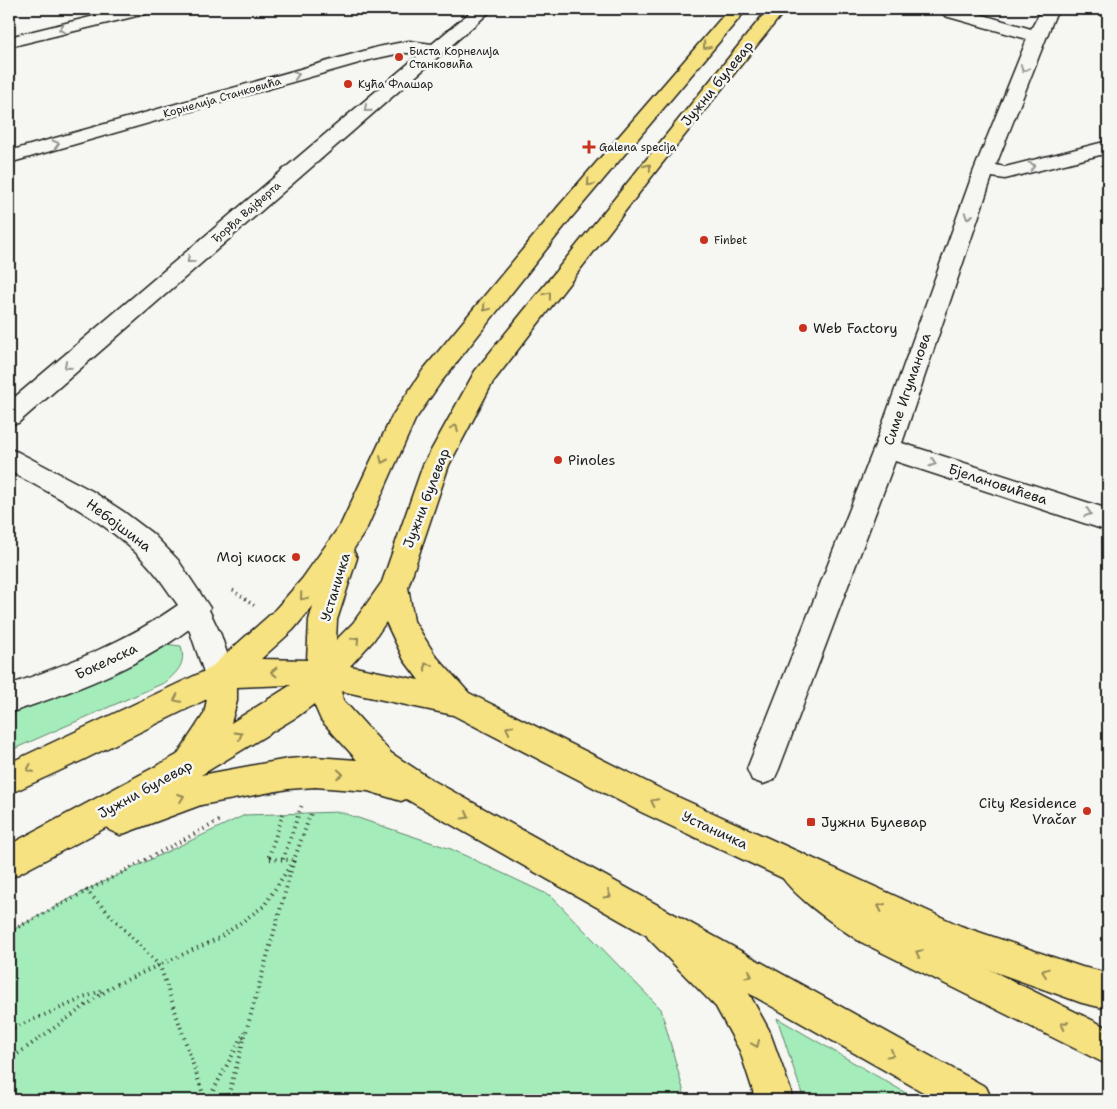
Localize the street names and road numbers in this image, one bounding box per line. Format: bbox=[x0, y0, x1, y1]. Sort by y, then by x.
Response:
street label: Јужни булевар bbox=[677, 36, 757, 130]
street label: Корнелија Станковића bbox=[161, 73, 283, 122]
street label: Ђорђа Вајферта bbox=[209, 178, 284, 247]
street label: Симе Игуманова bbox=[879, 330, 935, 448]
street label: Јужни булевар bbox=[399, 446, 453, 550]
street label: Бјелановићева bbox=[946, 459, 1050, 509]
street label: Небојшина bbox=[83, 495, 155, 555]
street label: Устаничка bbox=[316, 550, 354, 623]
street label: Бокељска bbox=[72, 639, 140, 683]
street label: Јужни булевар bbox=[95, 756, 195, 822]
street label: Устаничка bbox=[679, 807, 751, 853]

